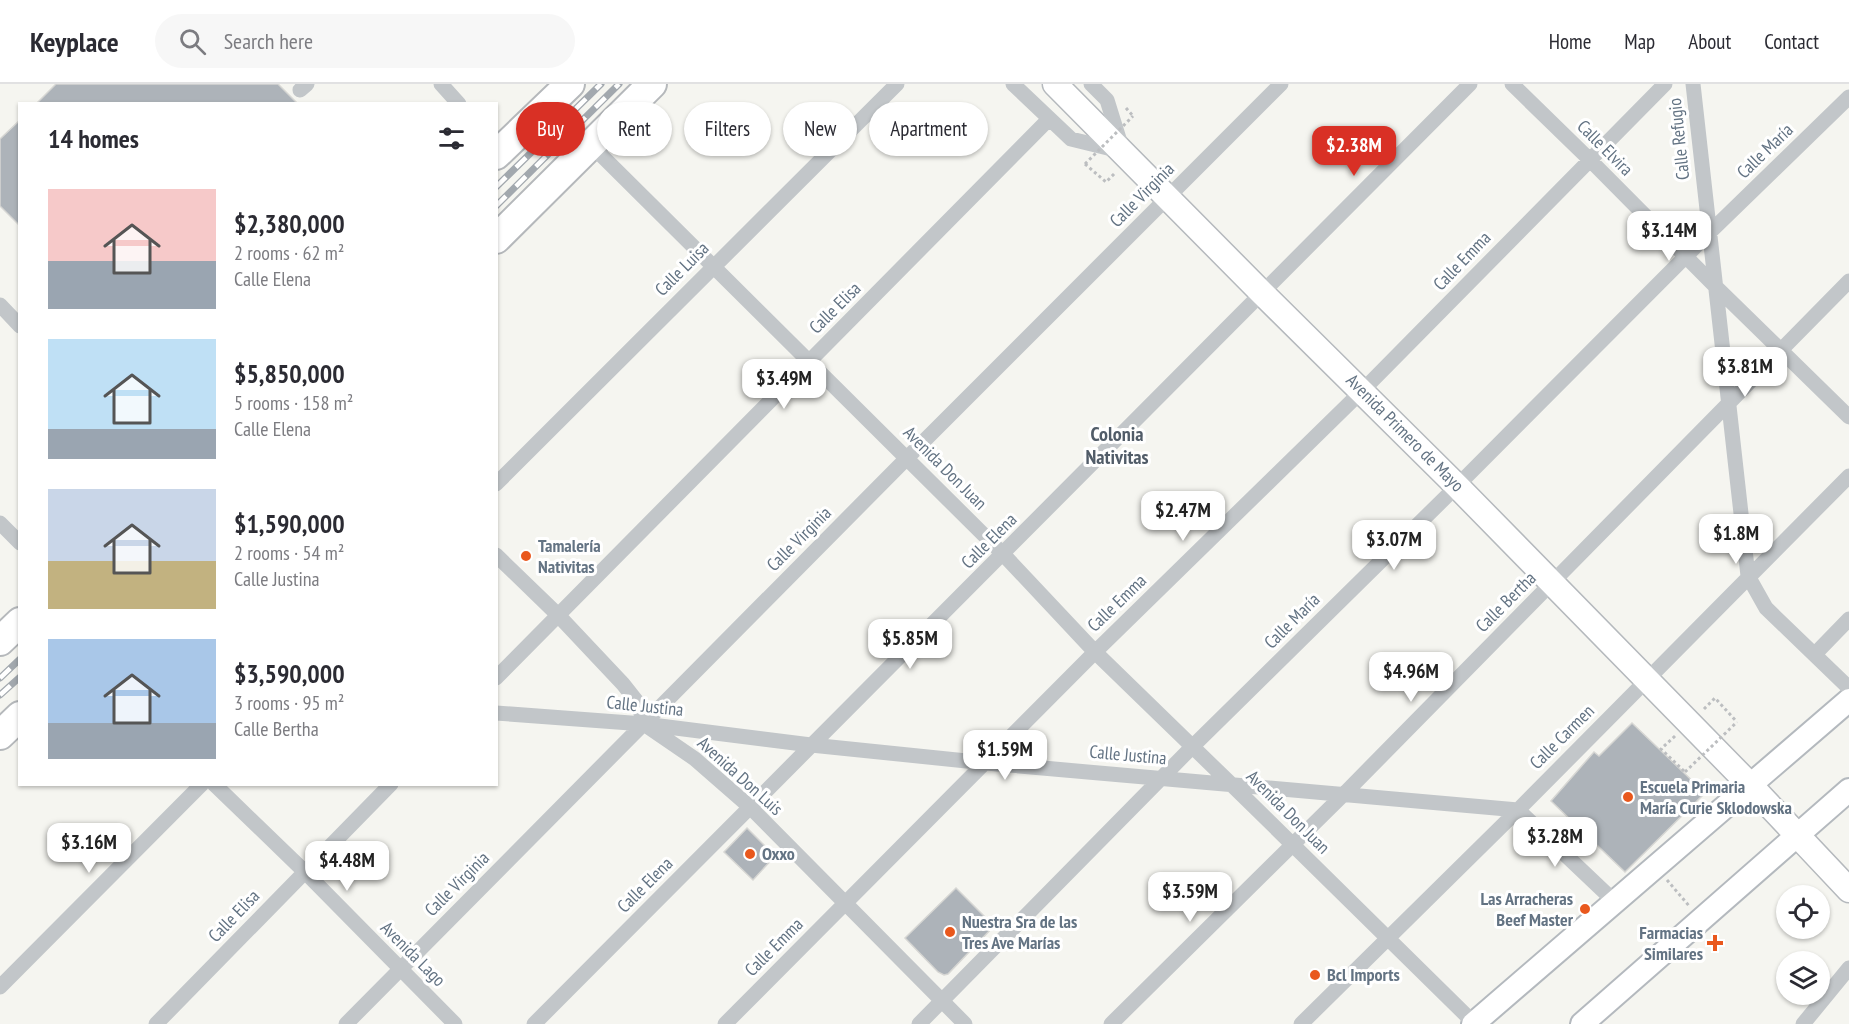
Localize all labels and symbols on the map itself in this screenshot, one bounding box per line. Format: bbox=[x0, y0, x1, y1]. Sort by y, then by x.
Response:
street label: Calle Refugio bbox=[1663, 97, 1694, 181]
street label: Calle Elvira bbox=[1573, 115, 1638, 180]
street label: Calle María bbox=[1732, 118, 1798, 183]
pin: $2.38M bbox=[1305, 126, 1403, 177]
street label: Calle Virginia bbox=[1104, 157, 1179, 232]
pin: $3.14M bbox=[1620, 211, 1718, 262]
street label: Calle Emma bbox=[1428, 226, 1495, 295]
street label: Calle Luisa bbox=[650, 237, 713, 300]
street label: Calle Elisa bbox=[804, 277, 865, 338]
pin: $3.81M bbox=[1696, 347, 1794, 398]
pin: $3.49M bbox=[735, 359, 833, 410]
street label: Avenida Primero de Mayo bbox=[1342, 369, 1469, 497]
street label: Avenida Don Juan bbox=[899, 421, 992, 514]
district label: Colonia Nativitas bbox=[1086, 421, 1148, 470]
pin: $2.47M bbox=[1134, 491, 1232, 542]
street label: Calle Virginia bbox=[761, 501, 836, 576]
street label: Calle Elena bbox=[956, 508, 1021, 573]
pin: $1.8M bbox=[1694, 514, 1778, 565]
pin: $3.07M bbox=[1345, 520, 1443, 571]
place label: Tamalería Nativitas bbox=[538, 534, 601, 578]
marker: Tamalería Nativitas bbox=[519, 549, 533, 563]
street label: Calle Bertha bbox=[1471, 567, 1541, 637]
street label: Calle Emma bbox=[1082, 569, 1151, 636]
street label: Calle María bbox=[1259, 588, 1324, 653]
pin: $5.85M bbox=[861, 619, 959, 670]
pin: $4.96M bbox=[1362, 652, 1460, 703]
street label: Calle Justina bbox=[606, 690, 685, 721]
street label: Calle Carmen bbox=[1525, 700, 1599, 774]
pin: $1.59M bbox=[956, 730, 1054, 781]
street label: Avenida Don Luis bbox=[693, 731, 788, 820]
street label: Calle Justina bbox=[1089, 740, 1167, 769]
street label: Avenida Don Juan bbox=[1242, 765, 1335, 858]
place label: Escuela Primaria María Curie Sklodowska bbox=[1640, 775, 1792, 819]
marker: Escuela Primaria María Curie Sklodowska bbox=[1621, 790, 1635, 804]
pin: $3.28M bbox=[1506, 817, 1604, 868]
pin: $3.16M bbox=[40, 823, 138, 874]
pin: $4.48M bbox=[298, 841, 396, 892]
place label: Oxxo bbox=[762, 842, 795, 865]
street label: Calle Virginia bbox=[419, 846, 494, 921]
marker: Oxxo bbox=[743, 847, 757, 861]
street label: Calle Elena bbox=[612, 852, 677, 917]
pin: $3.59M bbox=[1141, 872, 1239, 923]
street label: Calle Elisa bbox=[203, 885, 264, 947]
place label: Las Arracheras Beef Master bbox=[1480, 887, 1574, 931]
marker: Las Arracheras Beef Master bbox=[1578, 902, 1592, 916]
place label: Nuestra Sra de las Tres Ave Marías bbox=[962, 910, 1077, 954]
street label: Calle Emma bbox=[740, 913, 808, 981]
street label: Avenida Lago bbox=[376, 916, 451, 991]
place label: Farmacias Similares bbox=[1639, 921, 1703, 965]
marker: Nuestra Sra de las Tres Ave Marías bbox=[943, 925, 957, 939]
marker: Farmacias Similares bbox=[1708, 936, 1722, 950]
place label: Bcl Imports bbox=[1327, 963, 1400, 986]
marker: Bcl Imports bbox=[1308, 968, 1322, 982]

